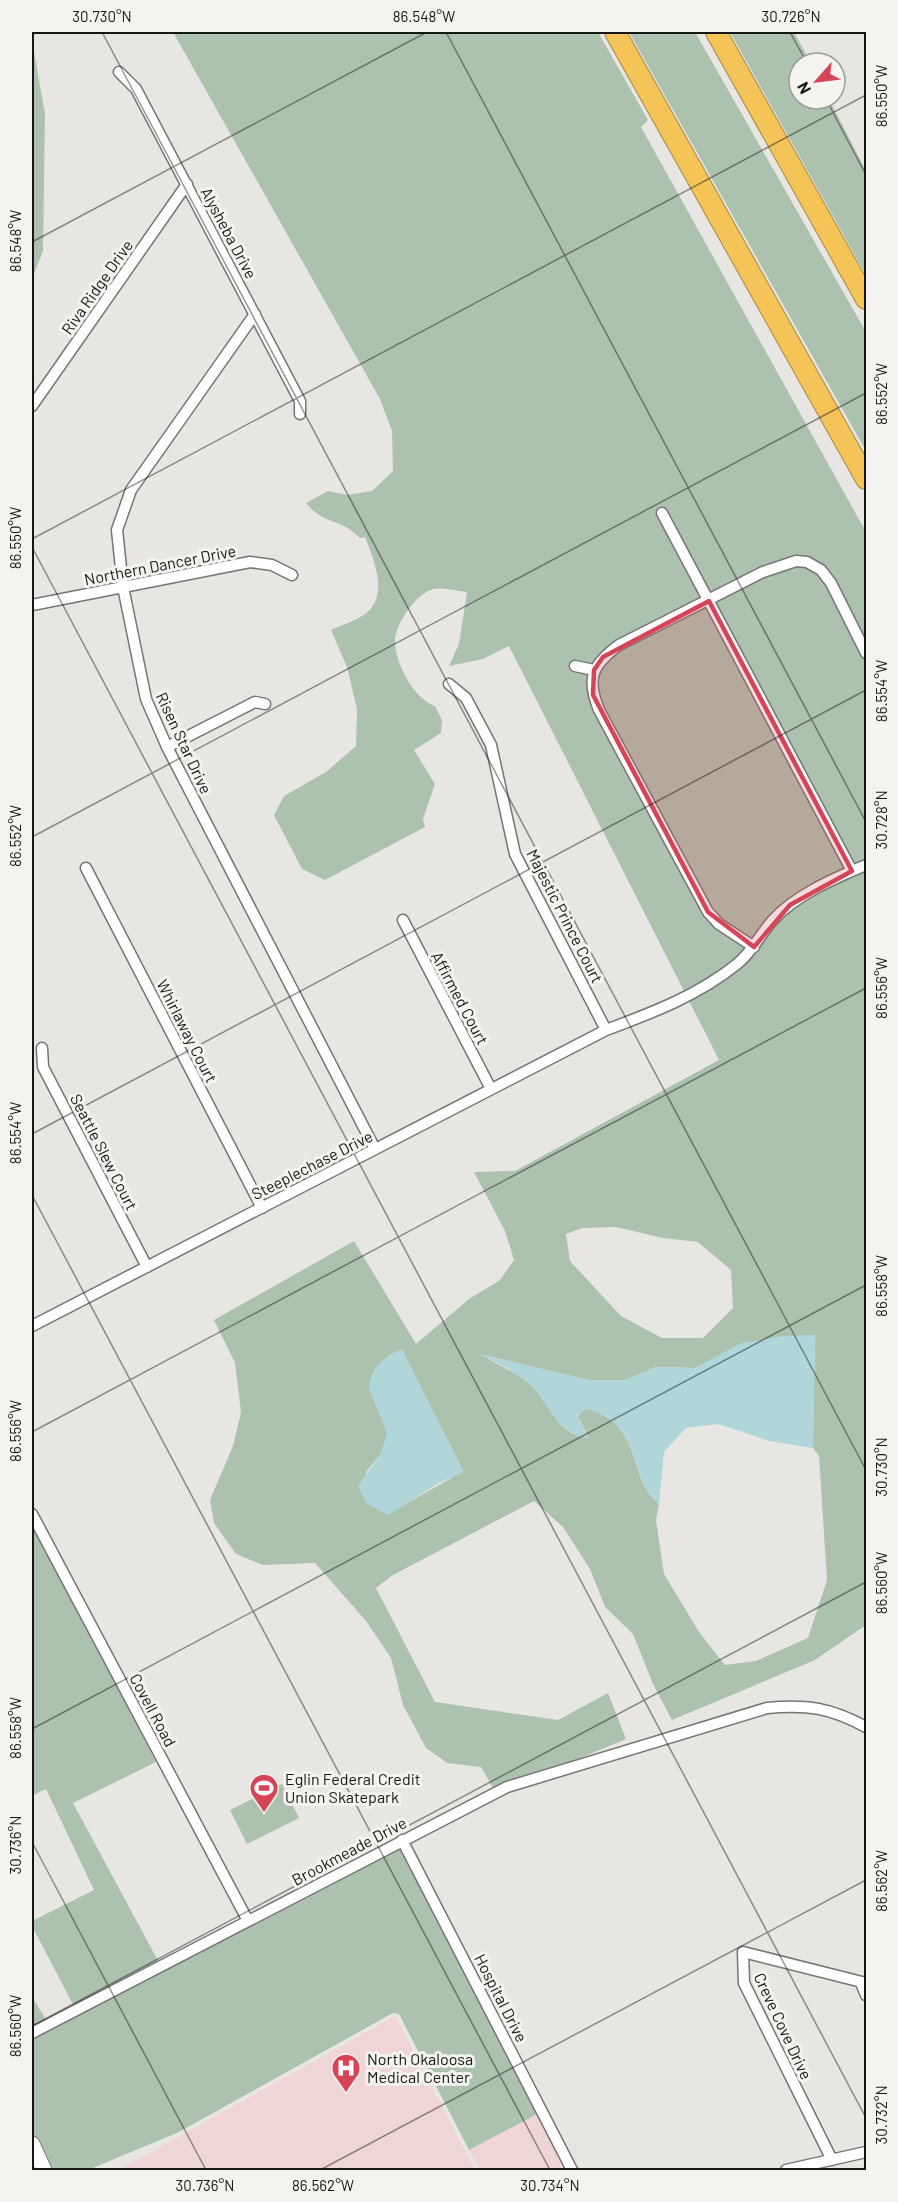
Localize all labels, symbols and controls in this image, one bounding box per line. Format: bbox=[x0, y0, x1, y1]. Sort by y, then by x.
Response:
text: 30.730°N bbox=[72, 7, 132, 25]
text: 86.548°W bbox=[393, 7, 455, 25]
text: 30.726°N bbox=[761, 7, 821, 25]
north arrow bbox=[787, 51, 847, 111]
text: 86.550°W bbox=[872, 65, 890, 127]
text: N bbox=[792, 79, 814, 97]
street label: Alysheba Drive bbox=[197, 184, 261, 282]
text: 86.548°W bbox=[6, 210, 24, 272]
street label: Riva Ridge Drive bbox=[57, 236, 136, 338]
text: 86.552°W bbox=[872, 363, 890, 425]
text: 86.550°W bbox=[6, 507, 24, 569]
street label: Northern Dancer Drive bbox=[82, 540, 237, 589]
text: 86.554°W bbox=[872, 660, 890, 722]
street label: Risen Star Drive bbox=[153, 689, 216, 797]
text: 30.728°N bbox=[872, 790, 890, 850]
text: 86.552°W bbox=[6, 805, 24, 867]
street label: Majestic Prince Court bbox=[523, 846, 607, 986]
street label: Affirmed Court bbox=[428, 948, 493, 1048]
text: 86.556°W bbox=[872, 957, 890, 1019]
street label: Whirlaway Court bbox=[153, 976, 222, 1086]
street label: Seattle Slew Court bbox=[67, 1090, 142, 1213]
text: 86.554°W bbox=[6, 1102, 24, 1164]
street label: Steeplechase Drive bbox=[248, 1126, 375, 1203]
text: 86.558°W bbox=[872, 1255, 890, 1317]
text: 86.556°W bbox=[6, 1400, 24, 1462]
text: 30.730°N bbox=[872, 1437, 890, 1497]
text: 86.560°W bbox=[872, 1552, 890, 1614]
street label: Covell Road bbox=[126, 1670, 181, 1749]
text: 86.558°W bbox=[6, 1697, 24, 1759]
place label: Eglin Federal Credit Union Skatepark bbox=[285, 1769, 421, 1806]
sports icon: Eglin Federal Credit Union Skatepark bbox=[248, 1772, 280, 1814]
street label: Brookmeade Drive bbox=[288, 1812, 409, 1889]
text: 30.736°N bbox=[6, 1816, 24, 1874]
text: 86.562°W bbox=[872, 1850, 890, 1912]
street label: Hospital Drive bbox=[471, 1951, 532, 2045]
street label: Creve Cove Drive bbox=[750, 1969, 816, 2082]
text: 86.560°W bbox=[6, 1995, 24, 2057]
place label: North Okaloosa Medical Center bbox=[367, 2049, 473, 2086]
hospital icon: North Okaloosa Medical Center bbox=[330, 2052, 362, 2094]
text: 30.732°N bbox=[872, 2085, 890, 2145]
text: 30.736°N bbox=[176, 2176, 234, 2194]
text: 86.562°W bbox=[292, 2176, 354, 2194]
text: 30.734°N bbox=[520, 2176, 580, 2194]

